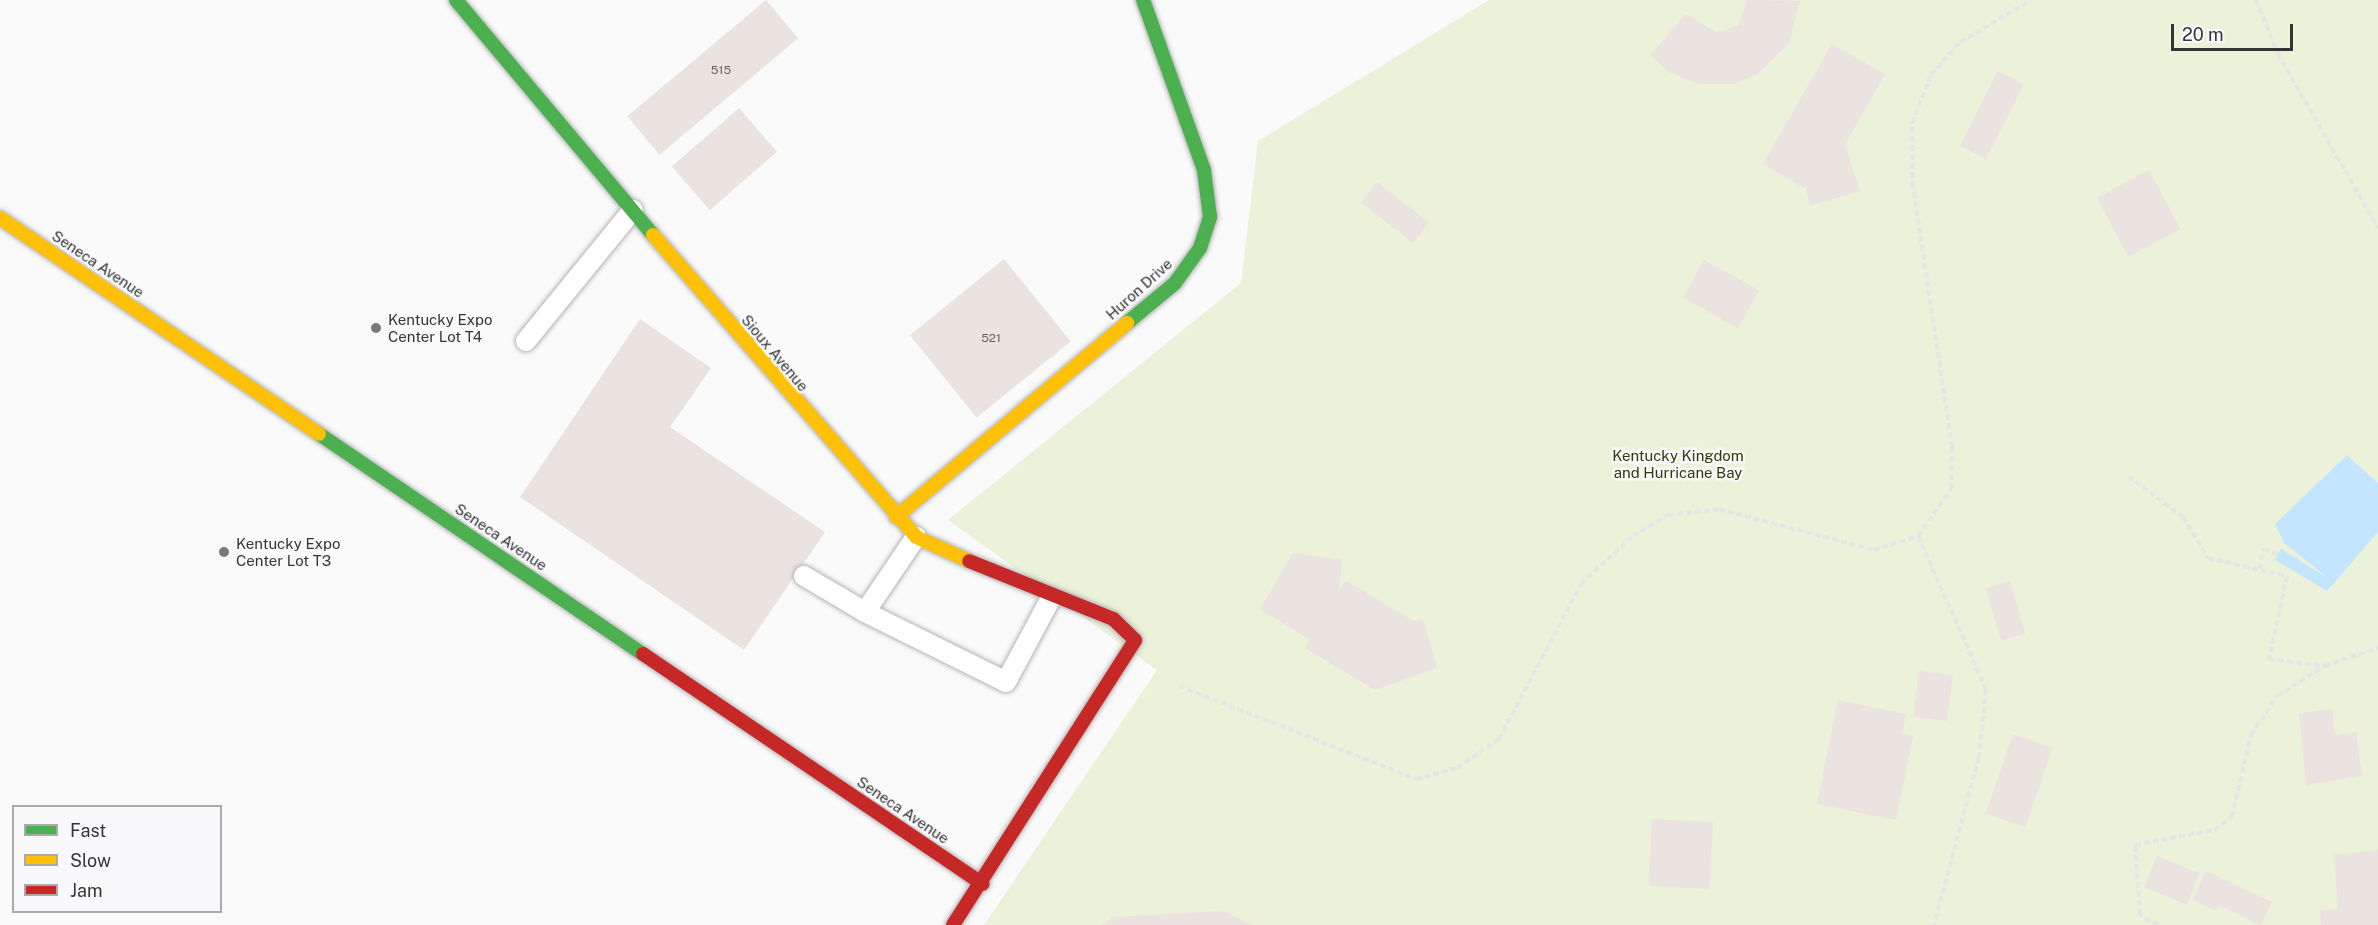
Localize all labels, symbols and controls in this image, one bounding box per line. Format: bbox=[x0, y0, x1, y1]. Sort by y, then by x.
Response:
scale bar bbox=[2174, 12, 2296, 50]
text: 20 m bbox=[2182, 24, 2224, 45]
house number: 515 bbox=[711, 64, 731, 78]
street label: Seneca Avenue bbox=[49, 227, 147, 301]
street label: Huron Drive bbox=[1102, 255, 1176, 323]
place label: Kentucky Expo Center Lot T4 bbox=[388, 310, 492, 345]
street label: Sioux Avenue bbox=[738, 311, 812, 395]
marker: Kentucky Expo Center Lot T4 bbox=[369, 321, 383, 335]
house number: 521 bbox=[981, 332, 1001, 346]
park label: Kentucky Kingdom and Hurricane Bay bbox=[1612, 446, 1744, 481]
street label: Seneca Avenue bbox=[452, 500, 550, 574]
place label: Kentucky Expo Center Lot T3 bbox=[236, 534, 340, 569]
marker: Kentucky Expo Center Lot T3 bbox=[217, 545, 231, 559]
street label: Seneca Avenue bbox=[854, 773, 952, 847]
legend bbox=[12, 805, 222, 913]
text: Fast bbox=[70, 820, 106, 841]
text: Slow bbox=[70, 850, 111, 871]
text: Jam bbox=[70, 880, 103, 901]

